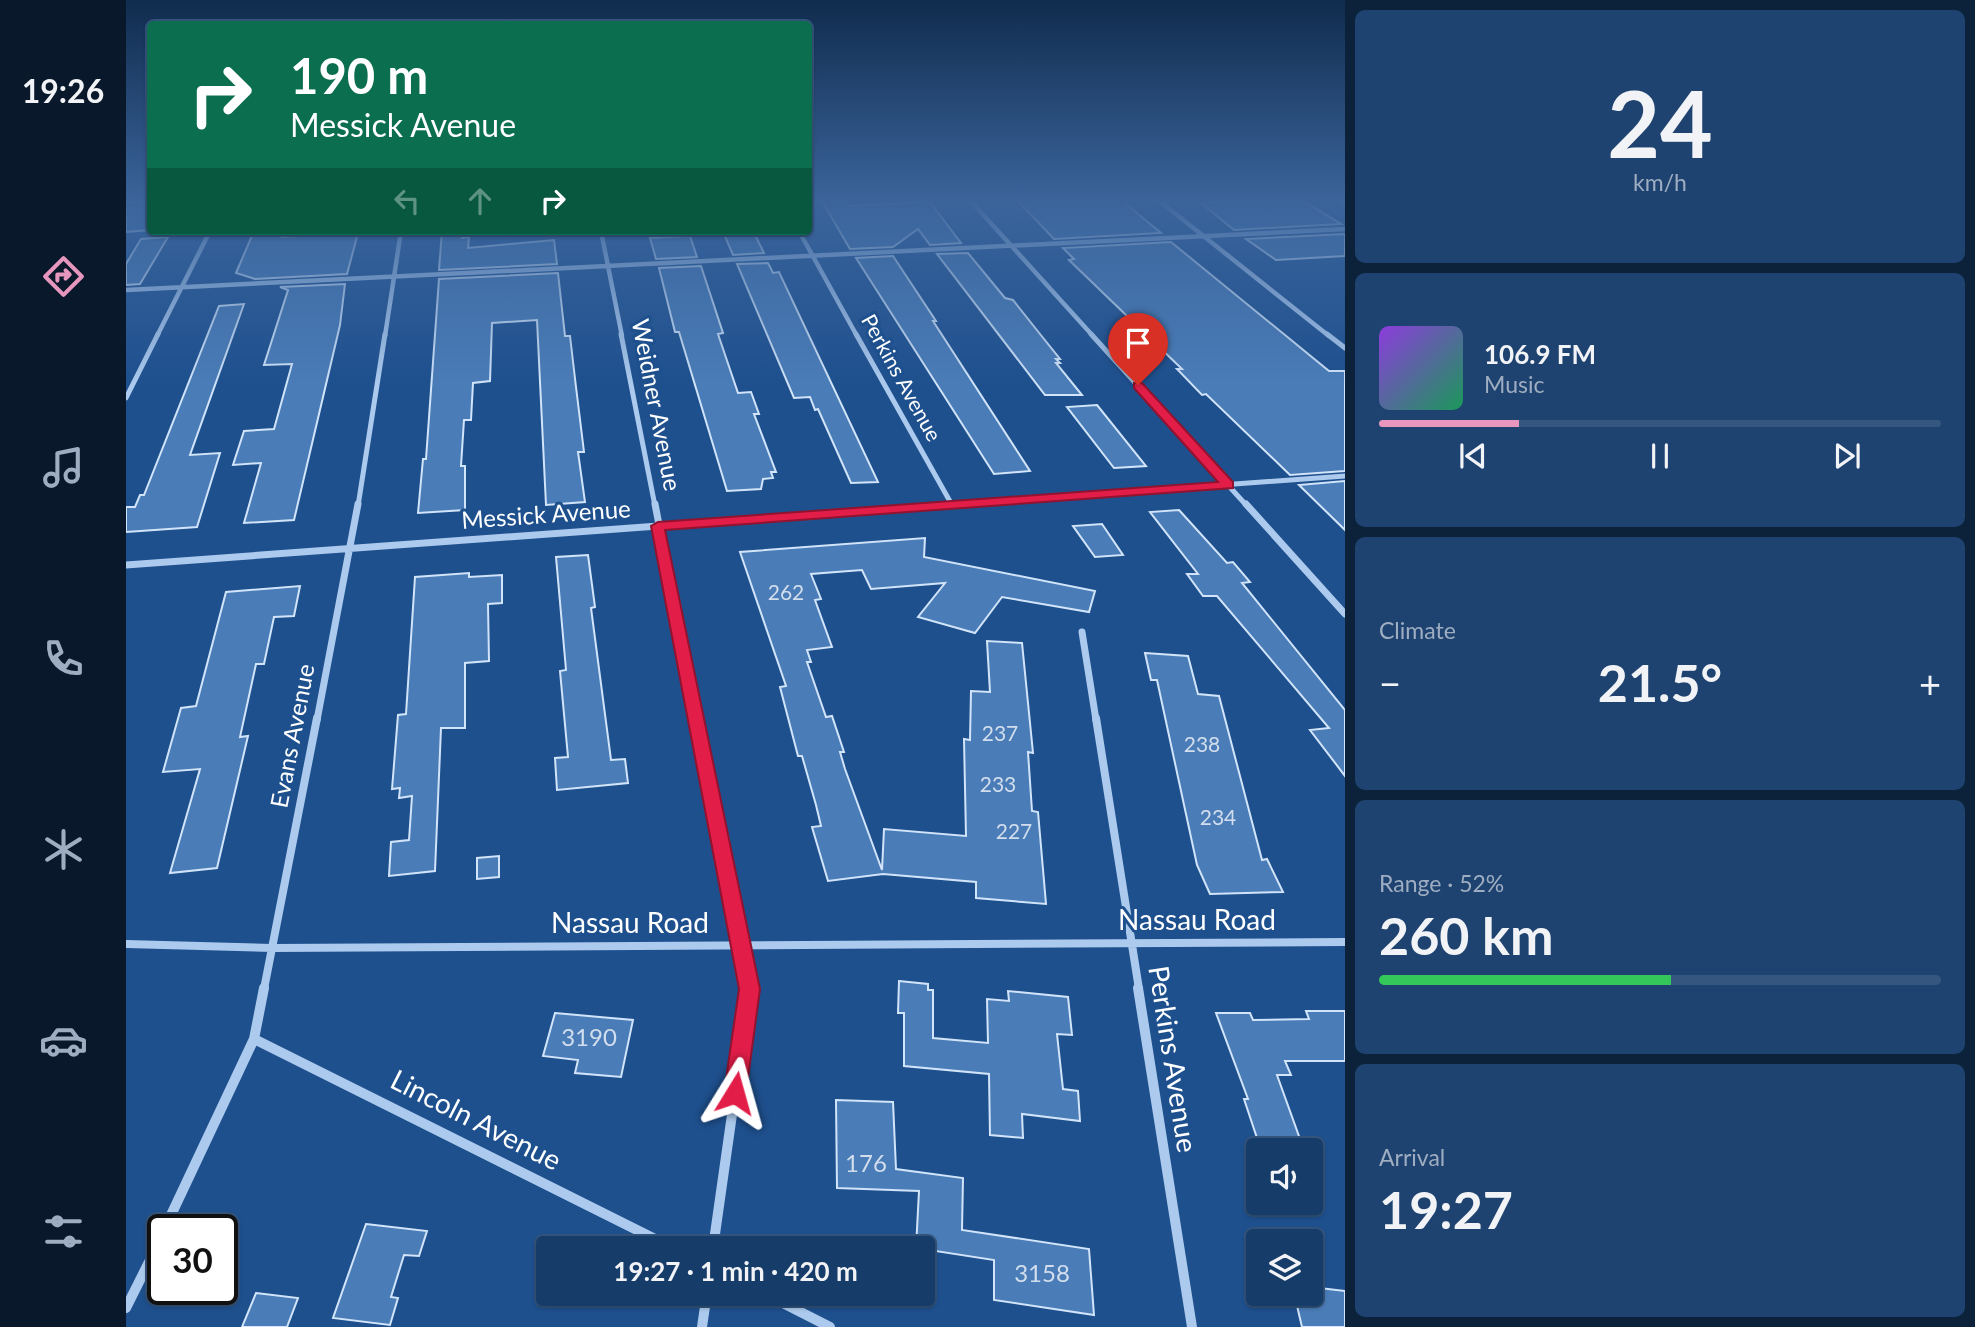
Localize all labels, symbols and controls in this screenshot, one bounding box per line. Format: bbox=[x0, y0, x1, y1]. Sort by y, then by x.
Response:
text: 190 m bbox=[290, 46, 428, 104]
icon: right bbox=[175, 49, 266, 140]
text: 24 bbox=[1607, 68, 1713, 177]
text: 19:26 bbox=[22, 71, 104, 110]
text: Messick Avenue bbox=[290, 105, 516, 144]
text: km/h bbox=[1633, 168, 1687, 196]
icon: left bbox=[388, 182, 426, 220]
icon: ahead bbox=[461, 182, 499, 220]
icon: right bbox=[534, 182, 572, 220]
icon: directions bbox=[39, 252, 88, 301]
street label: Perkins Avenue bbox=[857, 309, 948, 445]
pin bbox=[1108, 313, 1168, 385]
street label: Weidner Avenue bbox=[627, 316, 688, 493]
icon: arrive bbox=[1119, 324, 1157, 362]
text: 106.9 FM bbox=[1484, 338, 1596, 370]
text: Music bbox=[1484, 370, 1544, 398]
icon: previous bbox=[1454, 437, 1492, 475]
icon: pause bbox=[1641, 437, 1679, 475]
icon: next bbox=[1828, 437, 1866, 475]
icon: music bbox=[39, 443, 88, 492]
street label: Messick Avenue bbox=[460, 493, 631, 534]
house number: 262 bbox=[768, 579, 804, 604]
text: Climate bbox=[1379, 616, 1456, 644]
icon: phone bbox=[39, 634, 88, 683]
text: 21.5° bbox=[1598, 651, 1722, 713]
text: − bbox=[1379, 660, 1401, 706]
text: + bbox=[1919, 660, 1941, 706]
street label: Evans Avenue bbox=[263, 661, 320, 810]
house number: 237 bbox=[982, 720, 1018, 745]
house number: 238 bbox=[1184, 731, 1220, 756]
house number: 233 bbox=[980, 771, 1016, 796]
house number: 234 bbox=[1200, 804, 1236, 829]
house number: 227 bbox=[996, 818, 1032, 843]
icon: climate bbox=[39, 825, 88, 874]
text: Range · 52% bbox=[1379, 869, 1504, 897]
street label: Nassau Road bbox=[1118, 902, 1276, 936]
text: 260 km bbox=[1379, 904, 1553, 966]
street label: Nassau Road bbox=[551, 905, 709, 939]
street label: Perkins Avenue bbox=[1142, 963, 1206, 1155]
icon: car bbox=[39, 1016, 88, 1065]
house number: 3190 bbox=[561, 1022, 617, 1051]
position arrow bbox=[698, 1056, 772, 1130]
street label: Lincoln Avenue bbox=[385, 1062, 567, 1177]
map controls bbox=[1246, 1138, 1323, 1306]
button: sound bbox=[1246, 1138, 1323, 1215]
text: Arrival bbox=[1379, 1143, 1445, 1171]
house number: 176 bbox=[845, 1148, 887, 1177]
text: 19:27 bbox=[1379, 1178, 1513, 1240]
icon: filters bbox=[39, 1207, 88, 1256]
speed limit sign: 30 bbox=[147, 1214, 238, 1305]
button: layers bbox=[1246, 1229, 1323, 1306]
text: 19:27 · 1 min · 420 m bbox=[613, 1255, 858, 1287]
house number: 3158 bbox=[1014, 1258, 1070, 1287]

